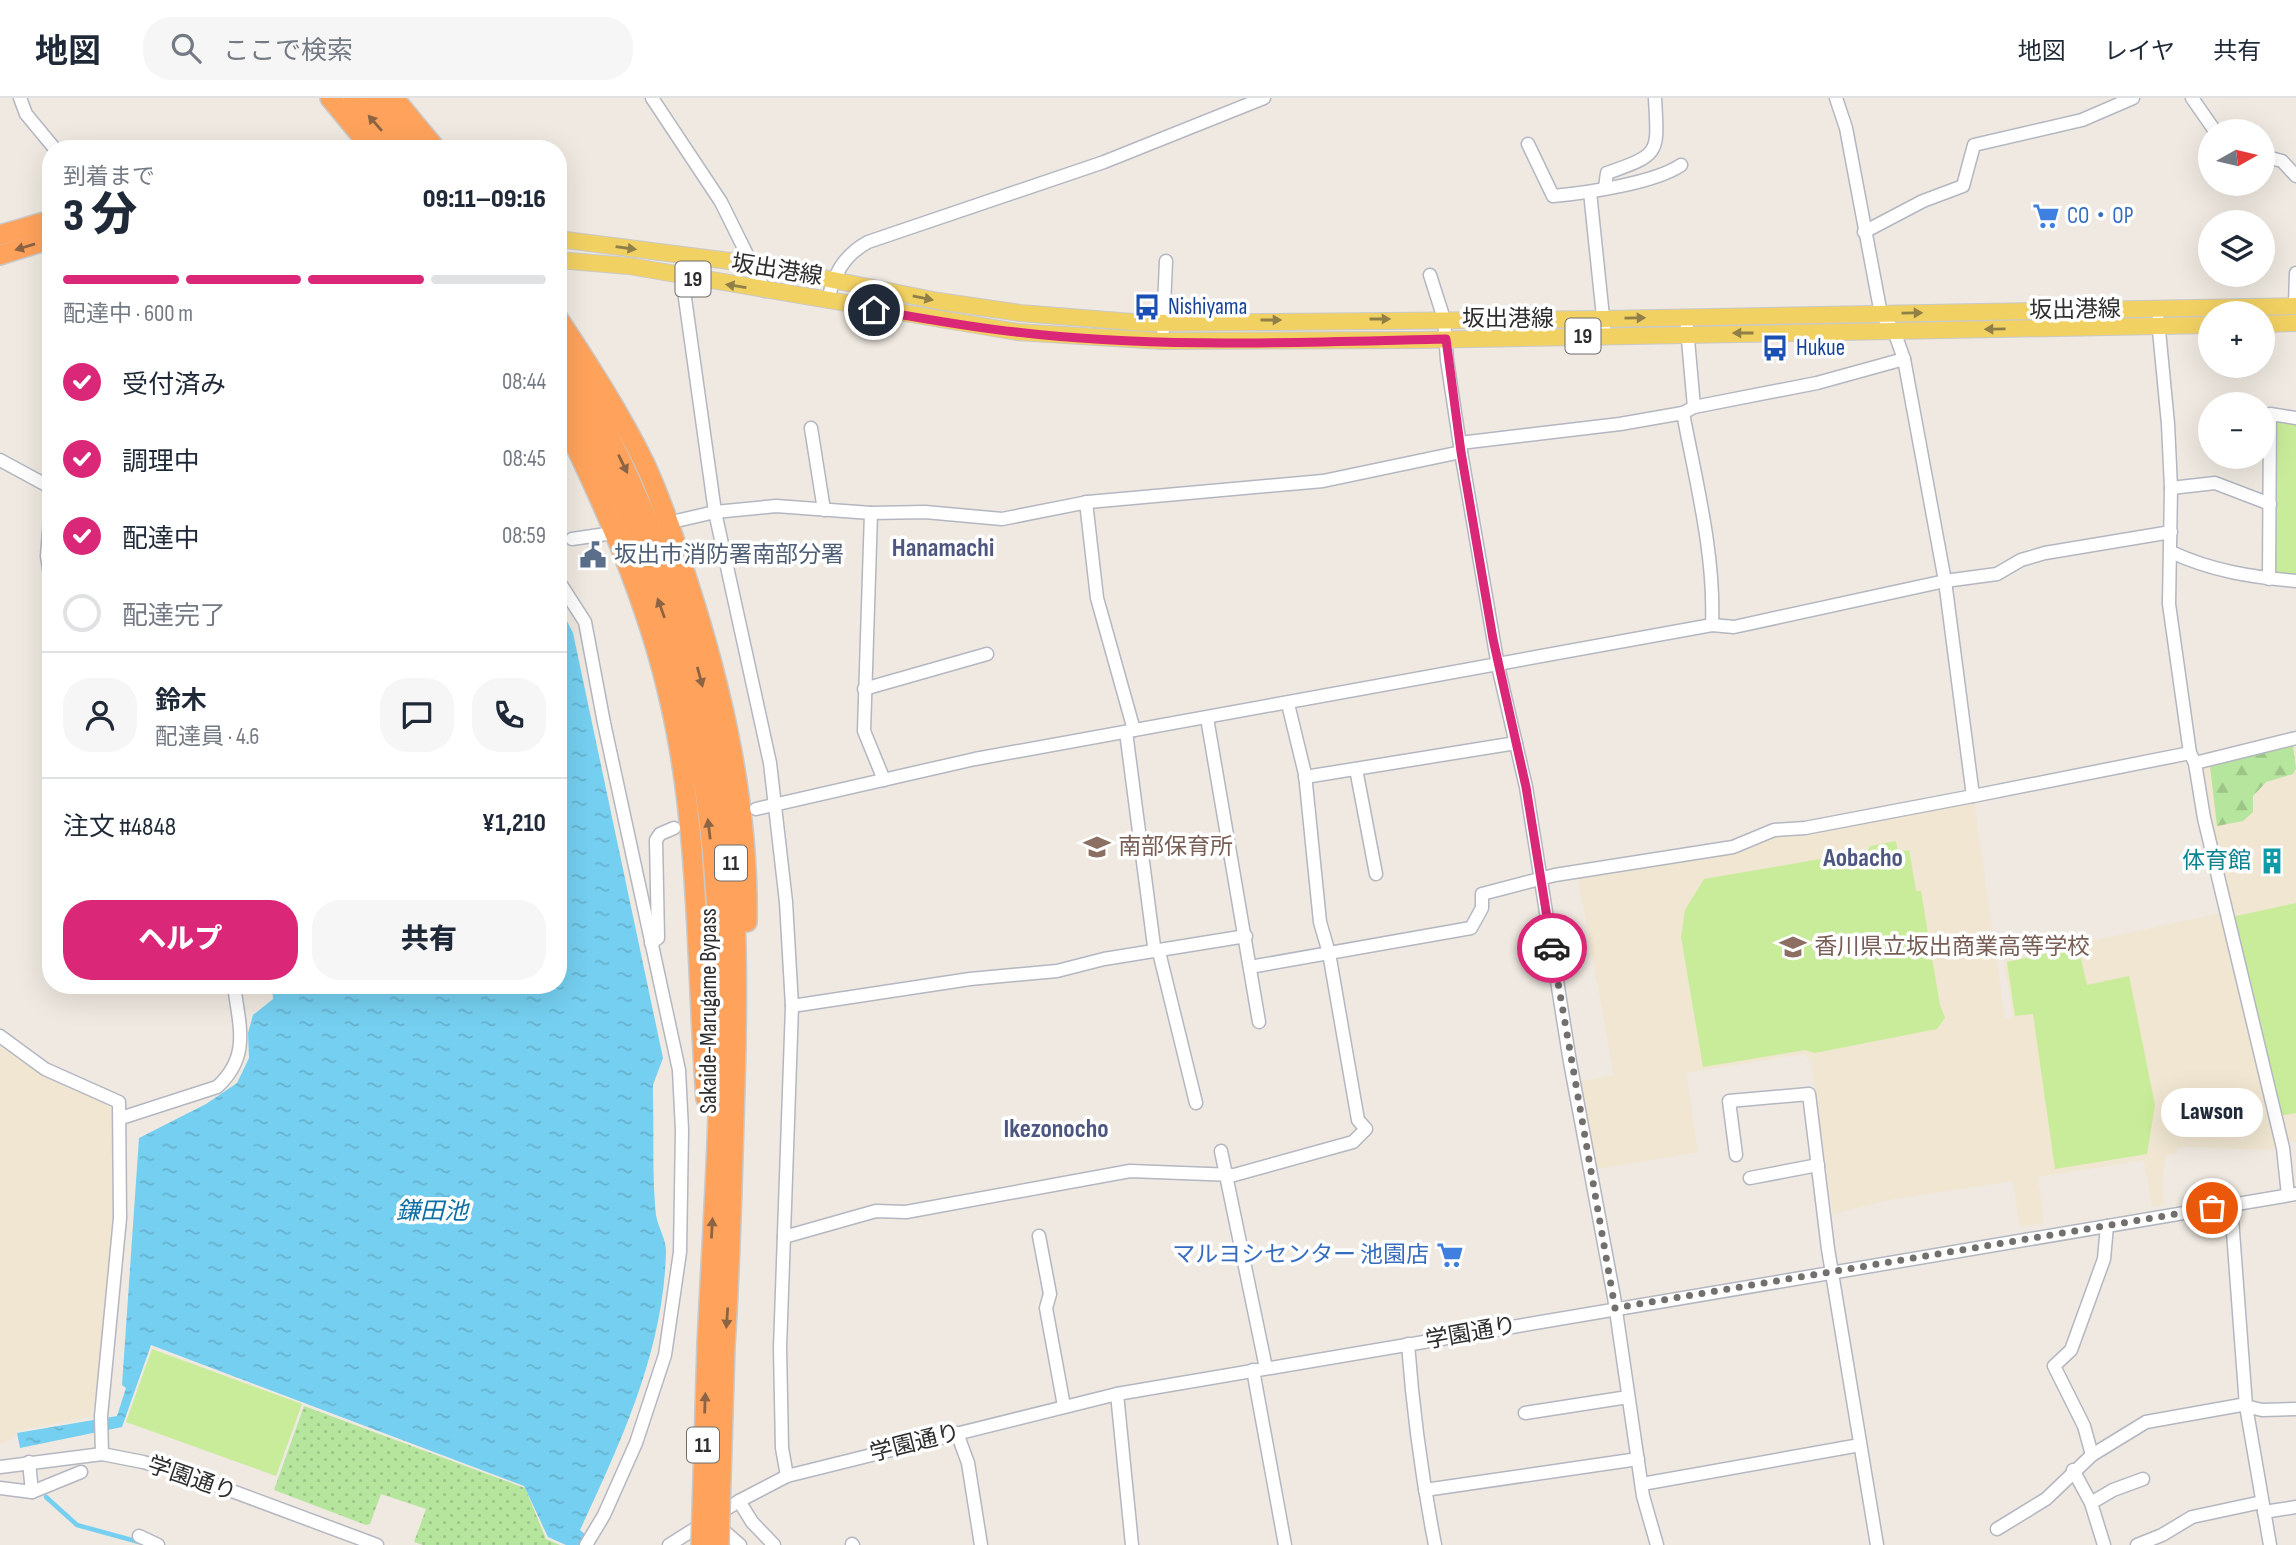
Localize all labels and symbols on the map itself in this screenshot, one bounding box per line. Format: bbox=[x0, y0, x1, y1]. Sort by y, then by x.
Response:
one-way arrow bbox=[368, 115, 383, 132]
north arrow bbox=[2198, 119, 2275, 196]
supermarket icon: CO・OP bbox=[2031, 201, 2061, 231]
place label: CO・OP bbox=[2067, 202, 2133, 230]
one-way arrow bbox=[15, 242, 36, 253]
one-way arrow bbox=[615, 243, 637, 254]
street label: 坂出港線 bbox=[729, 249, 825, 291]
road number: 19 bbox=[676, 262, 710, 296]
one-way arrow bbox=[725, 280, 747, 291]
pin bbox=[844, 280, 904, 340]
one-way arrow bbox=[912, 292, 934, 303]
bus stop icon: Nishiyama bbox=[1132, 292, 1162, 322]
place label: Nishiyama bbox=[1168, 293, 1247, 321]
street label: 坂出港線 bbox=[2029, 295, 2121, 325]
street label: 坂出港線 bbox=[1462, 305, 1554, 333]
one-way arrow bbox=[1901, 307, 1923, 319]
one-way arrow bbox=[1369, 313, 1391, 325]
one-way arrow bbox=[1624, 313, 1646, 324]
one-way arrow bbox=[1261, 314, 1283, 326]
road number: 19 bbox=[1566, 318, 1600, 354]
one-way arrow bbox=[1984, 323, 2006, 335]
one-way arrow bbox=[1732, 327, 1754, 339]
bus stop icon: Hukue bbox=[1760, 333, 1790, 363]
place label: Hukue bbox=[1796, 334, 1845, 362]
one-way arrow bbox=[617, 454, 629, 474]
district label: Hanamachi bbox=[892, 533, 994, 564]
public building icon: 坂出市消防署南部分署 bbox=[578, 540, 608, 570]
place label: 坂出市消防署南部分署 bbox=[614, 541, 844, 569]
one-way arrow bbox=[655, 597, 666, 618]
one-way arrow bbox=[695, 667, 705, 688]
one-way arrow bbox=[704, 818, 715, 840]
school or university icon: 南部保育所 bbox=[1082, 832, 1112, 862]
place label: 南部保育所 bbox=[1118, 833, 1233, 861]
district label: Aobacho bbox=[1822, 843, 1903, 874]
road number: 11 bbox=[715, 846, 747, 880]
building icon: 体育館 bbox=[2257, 846, 2287, 876]
place label: 体育館 bbox=[2182, 847, 2251, 875]
street label: Sakaide-Marugame Bypass bbox=[695, 908, 723, 1114]
courier bbox=[1517, 913, 1587, 983]
school or university icon: 香川県立坂出商業高等学校 bbox=[1778, 932, 1808, 962]
place label: 香川県立坂出商業高等学校 bbox=[1814, 933, 2090, 961]
callout: Lawson bbox=[2161, 1089, 2263, 1138]
district label: Ikezonocho bbox=[1003, 1114, 1109, 1145]
pin bbox=[2182, 1178, 2242, 1238]
water label: 鎌田池 bbox=[396, 1197, 470, 1226]
one-way arrow bbox=[707, 1217, 718, 1239]
supermarket icon: マルヨシセンター 池園店 bbox=[1435, 1240, 1465, 1270]
place label: マルヨシセンター 池園店 bbox=[1172, 1241, 1429, 1269]
one-way arrow bbox=[721, 1307, 732, 1329]
street label: 学園通り bbox=[1423, 1311, 1519, 1355]
one-way arrow bbox=[699, 1392, 710, 1414]
street label: 学園通り bbox=[867, 1418, 963, 1468]
road number: 11 bbox=[687, 1428, 719, 1462]
street label: 学園通り bbox=[144, 1451, 240, 1507]

